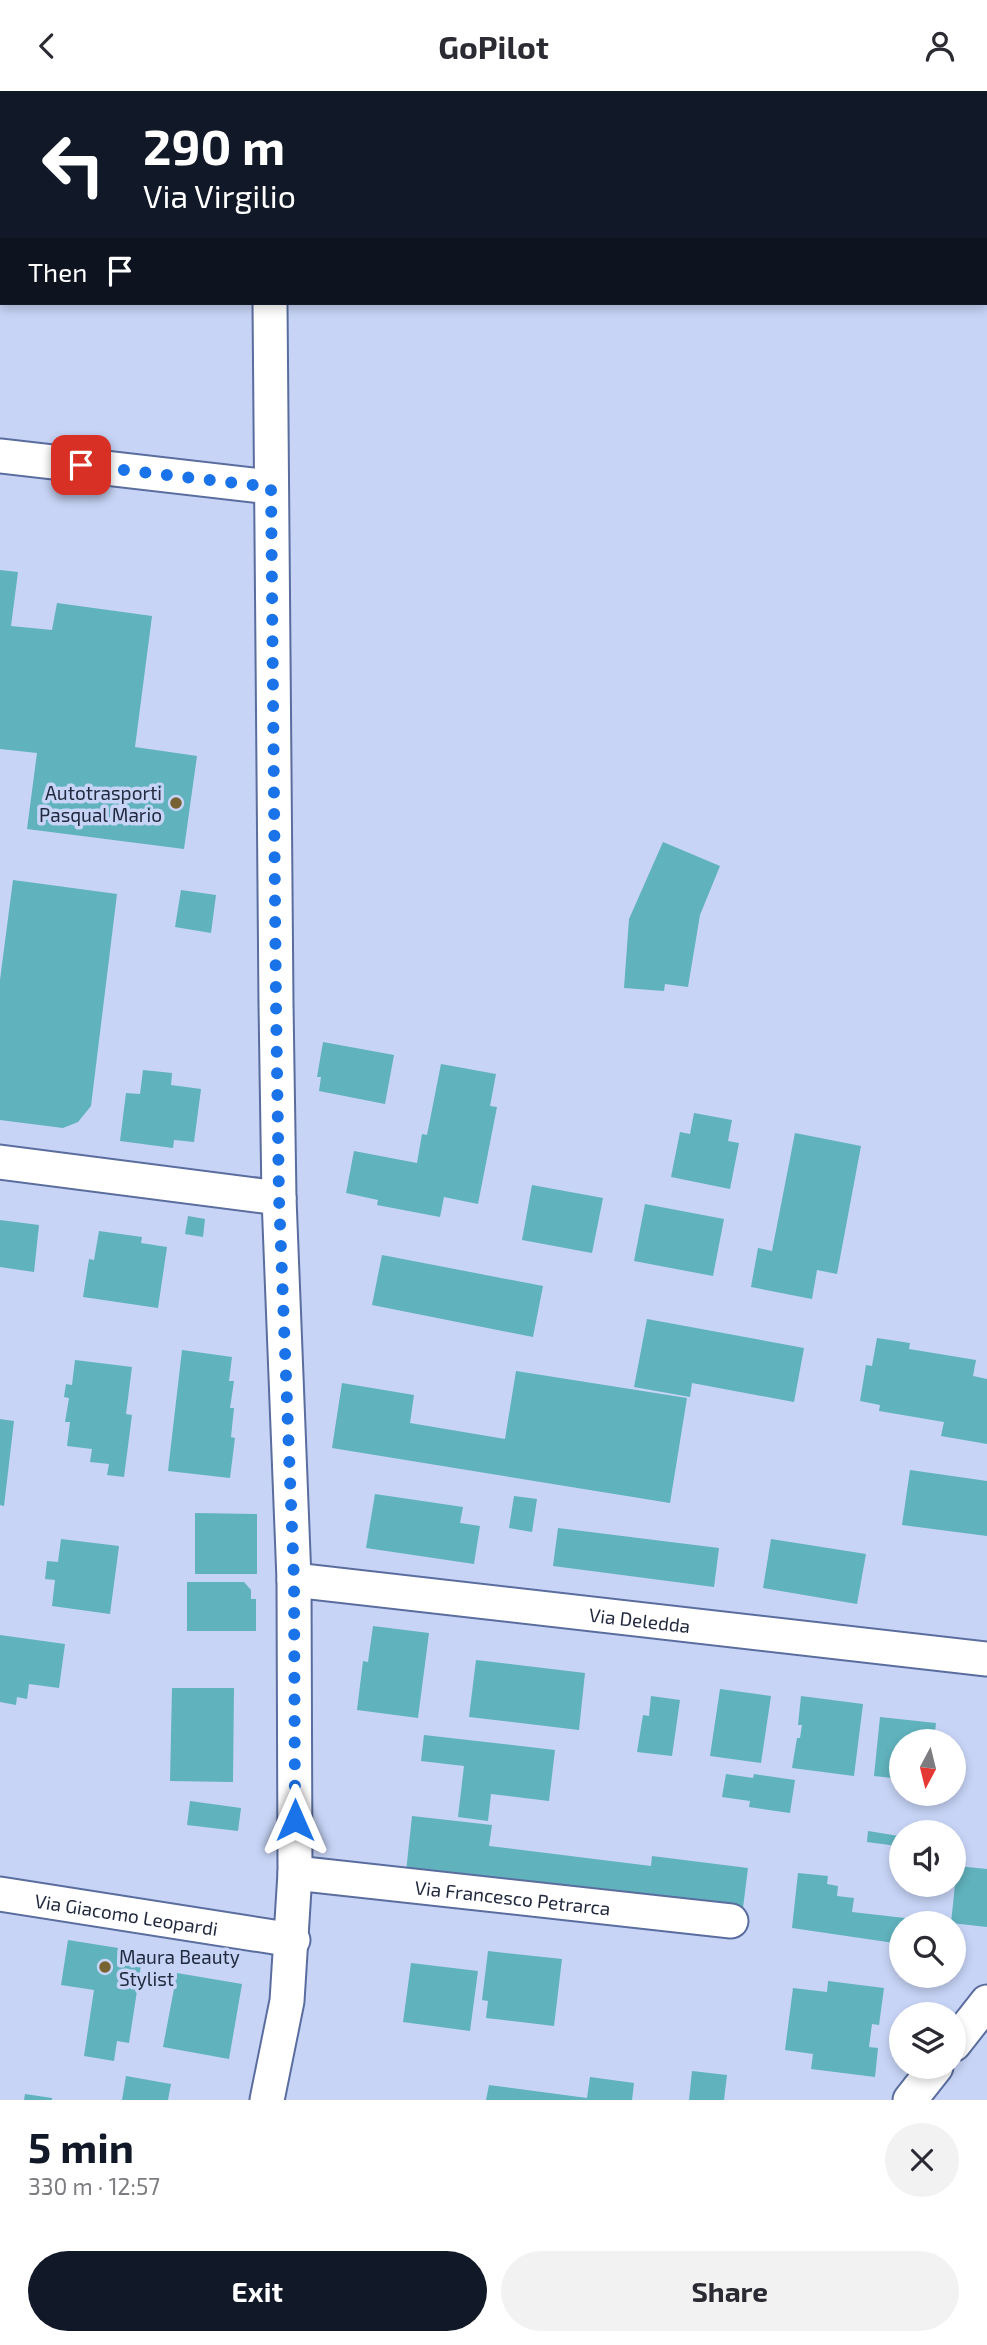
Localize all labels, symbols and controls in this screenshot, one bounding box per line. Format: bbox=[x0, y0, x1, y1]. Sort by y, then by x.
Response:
icon: back bbox=[28, 27, 66, 65]
text: GoPilot bbox=[438, 27, 549, 65]
icon: person bbox=[921, 27, 959, 65]
text: 290 m bbox=[143, 116, 285, 175]
icon: left bbox=[28, 119, 119, 210]
text: Via Virgilio bbox=[143, 176, 296, 214]
icon: arrive bbox=[101, 252, 139, 290]
text: Then bbox=[28, 256, 87, 287]
pin bbox=[51, 435, 111, 495]
icon: arrive bbox=[62, 446, 100, 484]
place label: Autotrasporti Pasqual Mario bbox=[39, 781, 162, 826]
marker: Autotrasporti Pasqual Mario bbox=[168, 795, 184, 811]
street label: Via Deledda bbox=[588, 1602, 692, 1637]
north arrow bbox=[889, 1729, 966, 1806]
map controls bbox=[889, 1729, 966, 2079]
position arrow bbox=[258, 1783, 332, 1857]
button: sound bbox=[889, 1820, 966, 1897]
street label: Via Francesco Petrarca bbox=[414, 1875, 612, 1919]
street label: Via Giacomo Leopardi bbox=[33, 1888, 220, 1940]
button: search bbox=[889, 1911, 966, 1988]
place label: Maura Beauty Stylist bbox=[119, 1945, 240, 1990]
marker: Maura Beauty Stylist bbox=[97, 1959, 113, 1975]
button: layers bbox=[889, 2002, 966, 2079]
text: 5 min bbox=[28, 2121, 134, 2171]
button: close bbox=[885, 2123, 959, 2197]
text: 330 m · 12:57 bbox=[28, 2172, 160, 2200]
button: Exit bbox=[28, 2251, 487, 2331]
button: Share bbox=[501, 2251, 959, 2331]

